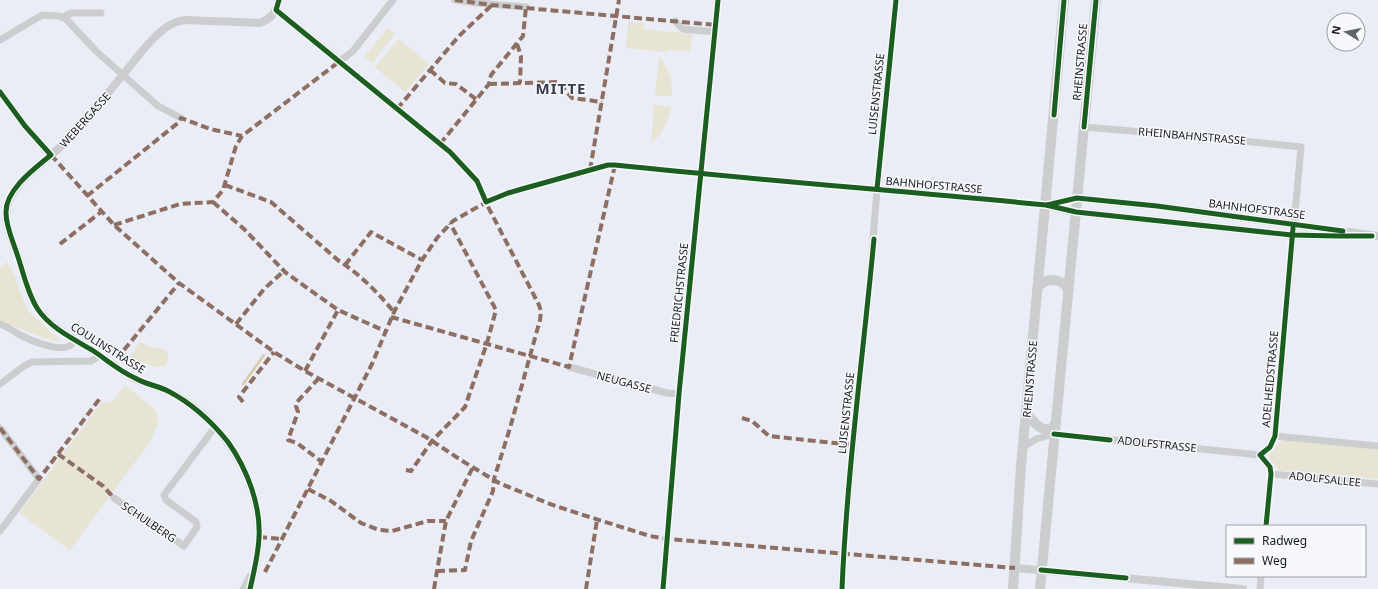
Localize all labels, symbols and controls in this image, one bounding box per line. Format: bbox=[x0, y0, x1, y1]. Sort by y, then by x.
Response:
north arrow bbox=[1326, 12, 1366, 52]
street label: RHEINSTRASSE bbox=[1069, 23, 1090, 101]
text: N bbox=[1327, 24, 1344, 36]
street label: LUISENSTRASSE bbox=[864, 52, 887, 136]
district label: MITTE bbox=[536, 78, 587, 98]
street label: WEBERGASSE bbox=[56, 89, 114, 151]
street label: RHEINBAHNSTRASSE bbox=[1138, 123, 1247, 148]
street label: BAHNHOFSTRASSE bbox=[885, 173, 983, 196]
street label: BAHNHOFSTRASSE bbox=[1208, 195, 1306, 222]
street label: FRIEDRICHSTRASSE bbox=[666, 242, 691, 344]
street label: COULINSTRASSE bbox=[68, 319, 148, 377]
street label: ADELHEIDSTRASSE bbox=[1258, 330, 1281, 428]
street label: RHEINSTRASSE bbox=[1019, 340, 1040, 418]
street label: NEUGASSE bbox=[595, 367, 653, 396]
street label: LUISENSTRASSE bbox=[834, 371, 857, 455]
street label: ADOLFSTRASSE bbox=[1117, 432, 1197, 455]
street label: ADOLFSALLEE bbox=[1288, 467, 1362, 490]
street label: SCHULBERG bbox=[119, 498, 180, 545]
legend bbox=[1226, 525, 1366, 577]
text: Radweg bbox=[1262, 532, 1307, 549]
text: Weg bbox=[1262, 552, 1287, 569]

